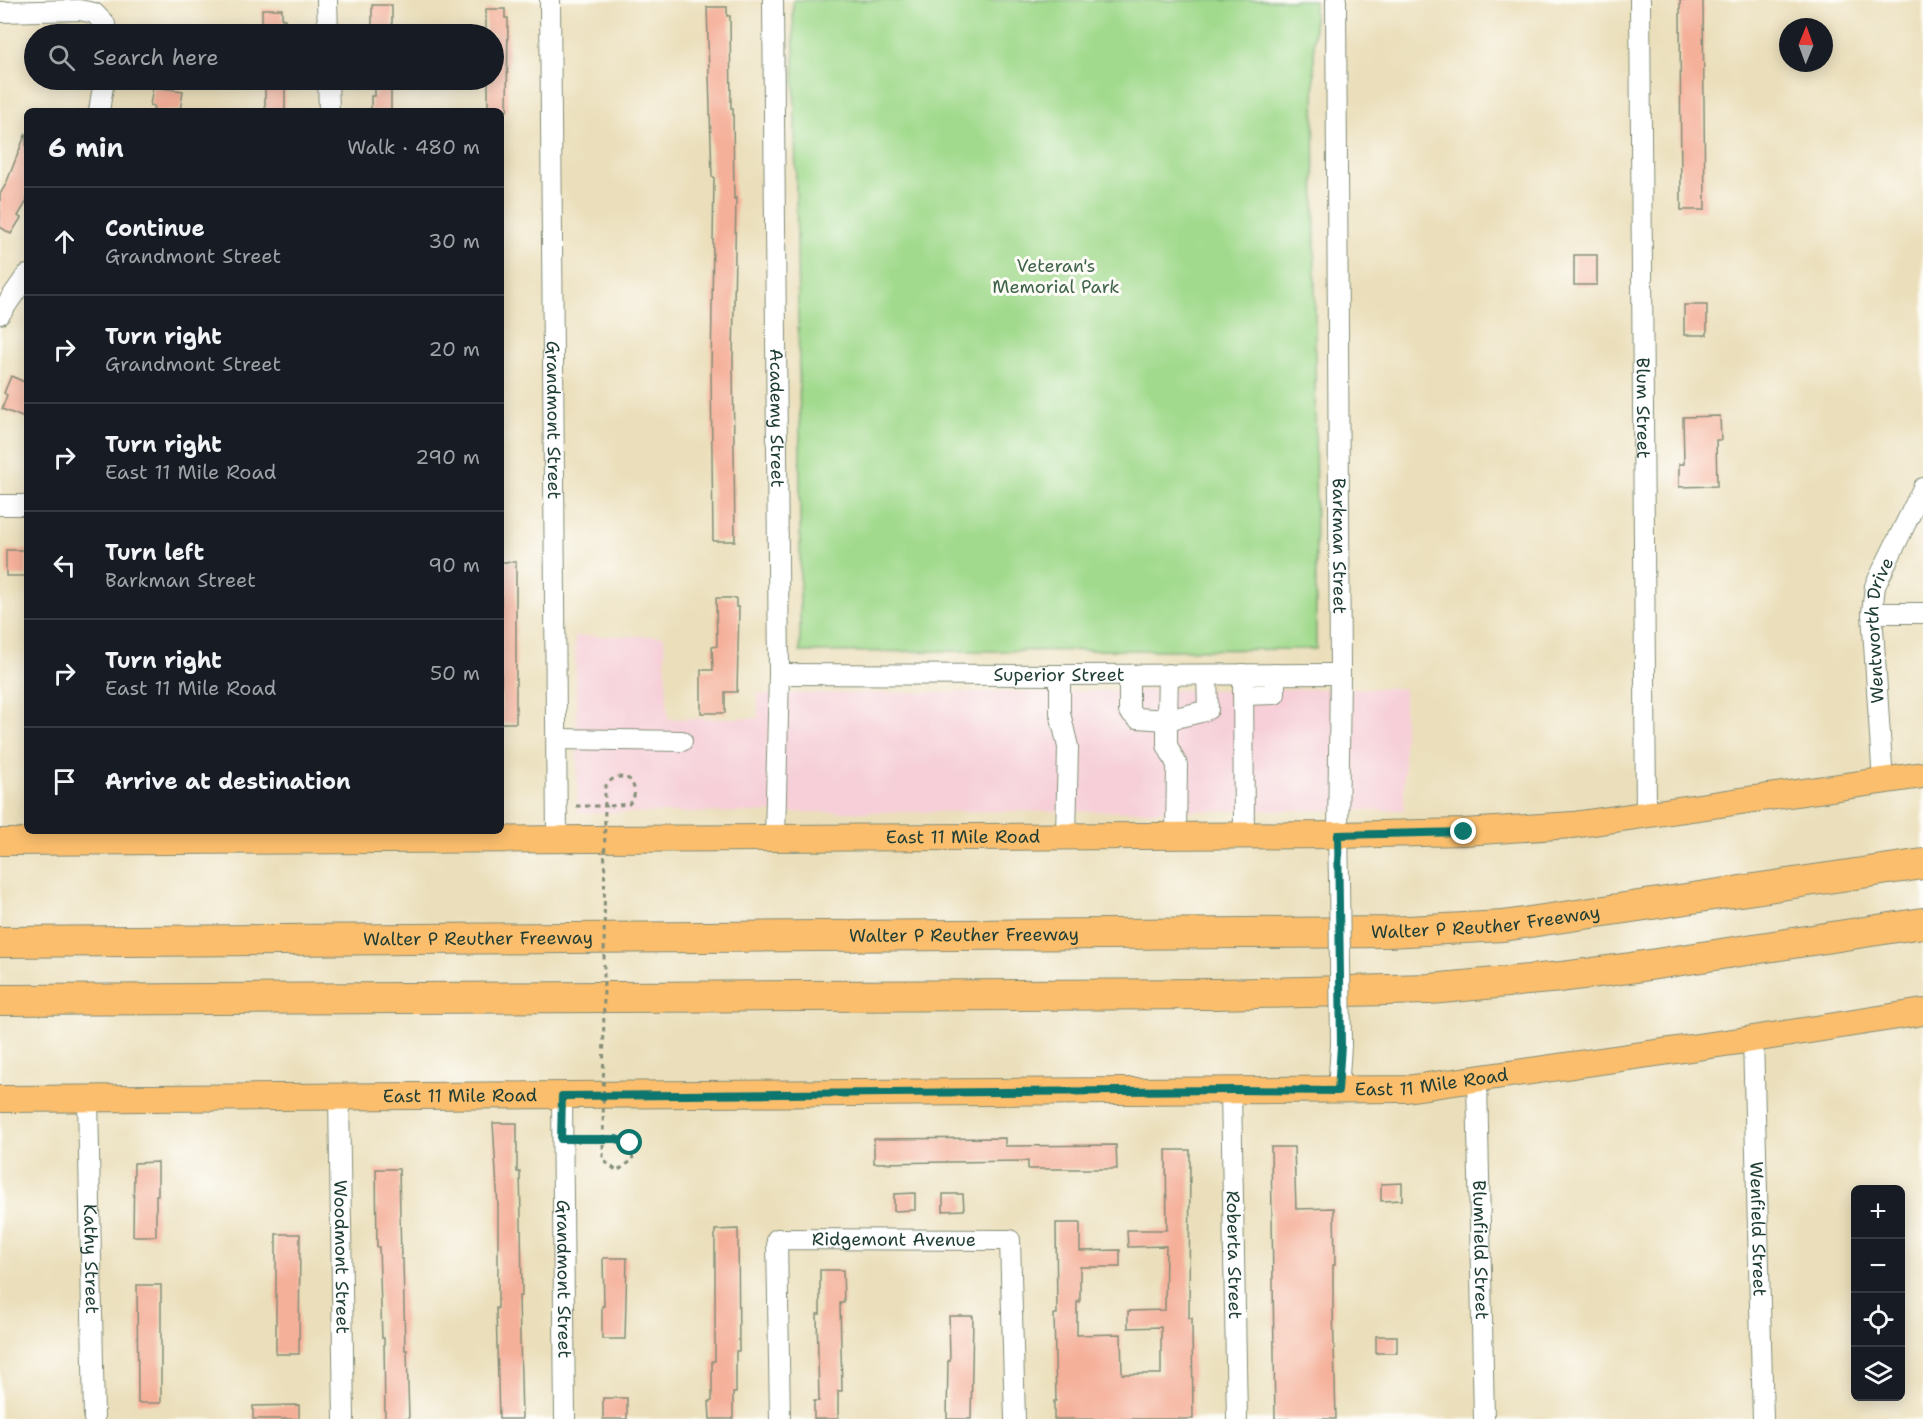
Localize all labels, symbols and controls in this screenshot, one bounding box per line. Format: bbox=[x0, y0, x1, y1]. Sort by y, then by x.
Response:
north arrow bbox=[1779, 18, 1833, 72]
search box bbox=[24, 24, 504, 90]
icon: search bbox=[45, 41, 78, 74]
text: Search here bbox=[93, 43, 219, 72]
text: 6 min bbox=[48, 130, 124, 165]
text: Walk · 480 m bbox=[347, 134, 480, 160]
text: Continue bbox=[105, 214, 205, 243]
icon: ahead bbox=[48, 225, 81, 258]
text: 30 m bbox=[428, 228, 480, 254]
text: Grandmont Street bbox=[105, 243, 281, 269]
park label: Veteran's Memorial Park bbox=[992, 254, 1120, 299]
text: Turn right bbox=[105, 322, 222, 351]
icon: right bbox=[48, 333, 81, 366]
text: 20 m bbox=[429, 336, 480, 362]
street label: Grandmont Street bbox=[541, 341, 566, 500]
street label: Academy Street bbox=[764, 348, 789, 488]
text: Grandmont Street bbox=[105, 351, 281, 377]
street label: Blum Street bbox=[1631, 357, 1655, 459]
text: Turn right bbox=[105, 430, 222, 459]
icon: right bbox=[48, 441, 81, 474]
text: 290 m bbox=[415, 444, 480, 470]
text: East 11 Mile Road bbox=[105, 459, 276, 485]
street label: Barkman Street bbox=[1327, 478, 1352, 614]
text: Turn left bbox=[105, 538, 204, 567]
icon: left bbox=[48, 549, 81, 582]
text: 90 m bbox=[428, 552, 480, 578]
street label: Wentworth Drive bbox=[1860, 553, 1899, 704]
text: Barkman Street bbox=[105, 567, 256, 593]
text: Turn right bbox=[105, 646, 222, 675]
icon: right bbox=[48, 657, 81, 690]
text: 50 m bbox=[430, 660, 480, 686]
street label: Superior Street bbox=[993, 663, 1125, 687]
text: East 11 Mile Road bbox=[105, 675, 276, 701]
icon: arrive bbox=[48, 765, 81, 798]
text: Arrive at destination bbox=[105, 767, 351, 796]
route end bbox=[1450, 818, 1476, 844]
street label: East 11 Mile Road bbox=[886, 825, 1040, 849]
street label: Walter P Reuther Freeway bbox=[1371, 900, 1602, 944]
street label: Walter P Reuther Freeway bbox=[849, 922, 1079, 948]
street label: Walter P Reuther Freeway bbox=[363, 926, 593, 951]
street label: East 11 Mile Road bbox=[1355, 1062, 1510, 1101]
street label: East 11 Mile Road bbox=[383, 1083, 537, 1108]
route start bbox=[616, 1129, 642, 1155]
street label: Wenfield Street bbox=[1744, 1161, 1772, 1297]
street label: Woodmont Street bbox=[328, 1180, 355, 1334]
street label: Blumfield Street bbox=[1467, 1180, 1494, 1320]
map controls bbox=[1851, 1185, 1905, 1401]
button: + bbox=[1851, 1185, 1905, 1239]
street label: Roberta Street bbox=[1221, 1190, 1247, 1320]
street label: Grandmont Street bbox=[551, 1200, 576, 1359]
street label: Kathy Street bbox=[78, 1204, 104, 1314]
street label: Ridgemont Avenue bbox=[812, 1227, 976, 1252]
button: − bbox=[1851, 1239, 1905, 1293]
button: locate bbox=[1851, 1293, 1905, 1347]
button: layers bbox=[1851, 1347, 1905, 1401]

